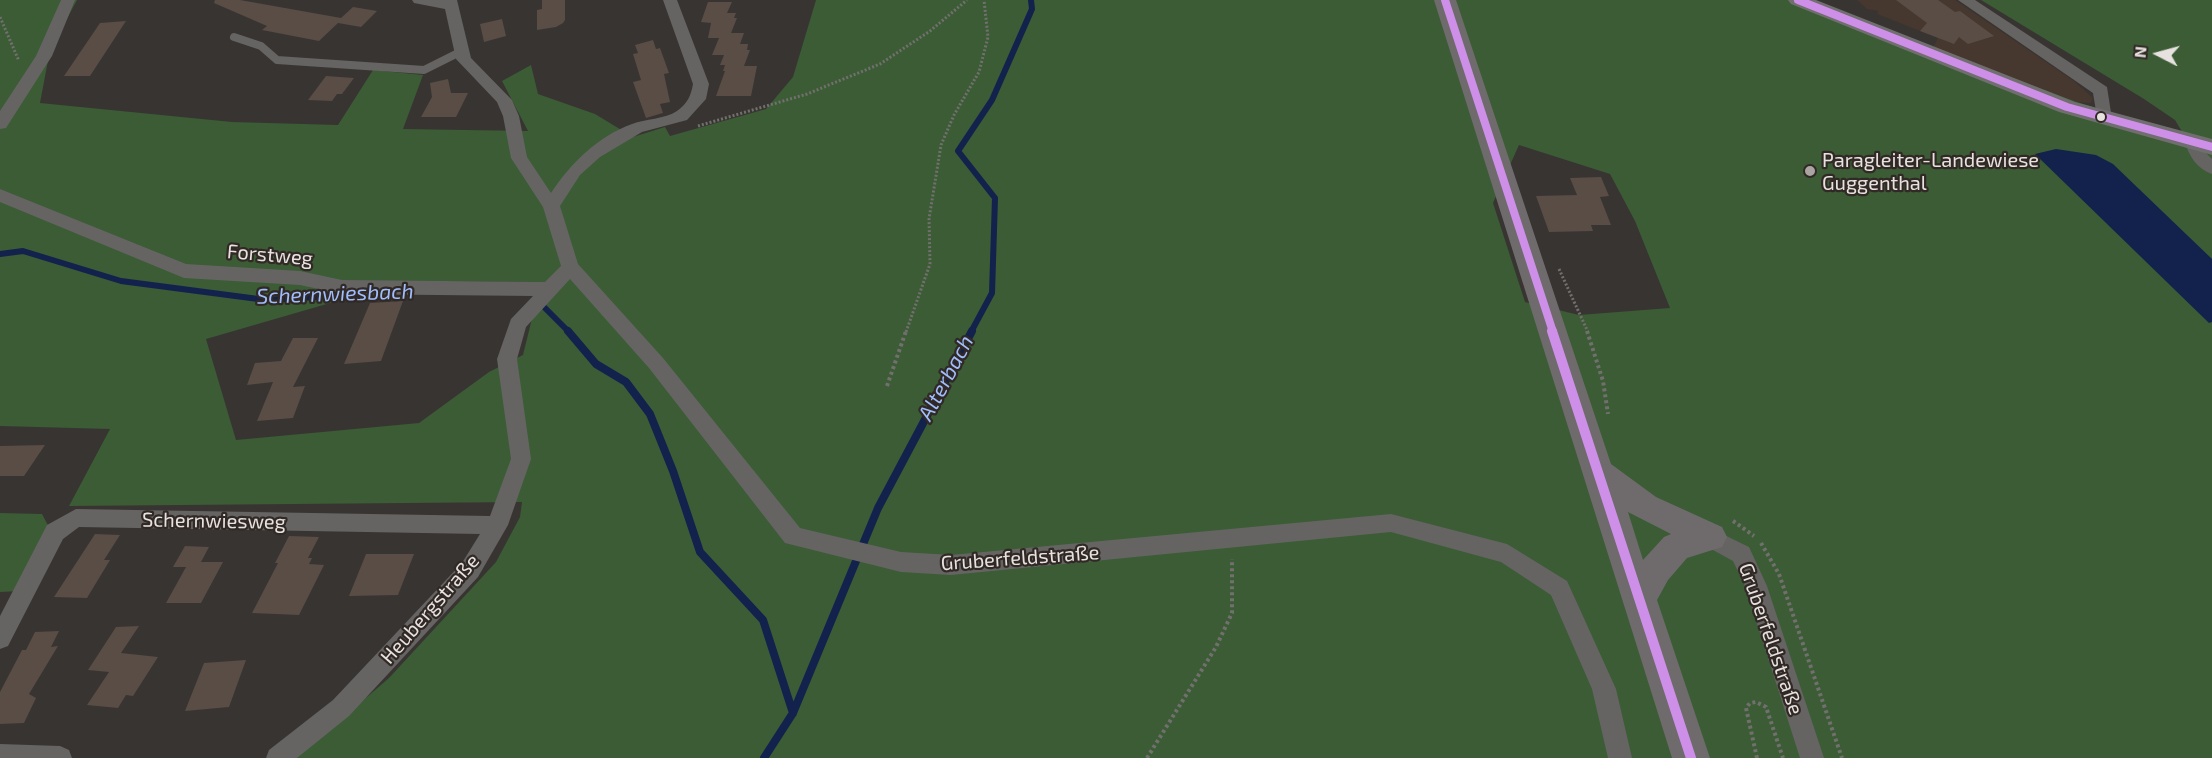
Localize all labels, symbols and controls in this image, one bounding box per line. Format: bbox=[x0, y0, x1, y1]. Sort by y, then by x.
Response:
north arrow bbox=[2128, 24, 2188, 84]
text: N bbox=[2130, 45, 2150, 59]
unlabelled marker bbox=[2095, 111, 2107, 123]
place label: Paragleiter-Landewiese Guggenthal bbox=[1822, 148, 2039, 195]
marker: Paragleiter-Landewiese Guggenthal bbox=[1803, 164, 1817, 178]
street label: Forstweg bbox=[226, 239, 314, 271]
water label: Schernwiesbach bbox=[256, 279, 414, 309]
water label: Alterbach bbox=[913, 331, 979, 425]
street label: Schernwiesweg bbox=[142, 508, 286, 534]
street label: Gruberfeldstraße bbox=[940, 540, 1100, 576]
street label: Heubergstraße bbox=[376, 549, 484, 669]
street label: Gruberfeldstraße bbox=[1734, 560, 1808, 718]

